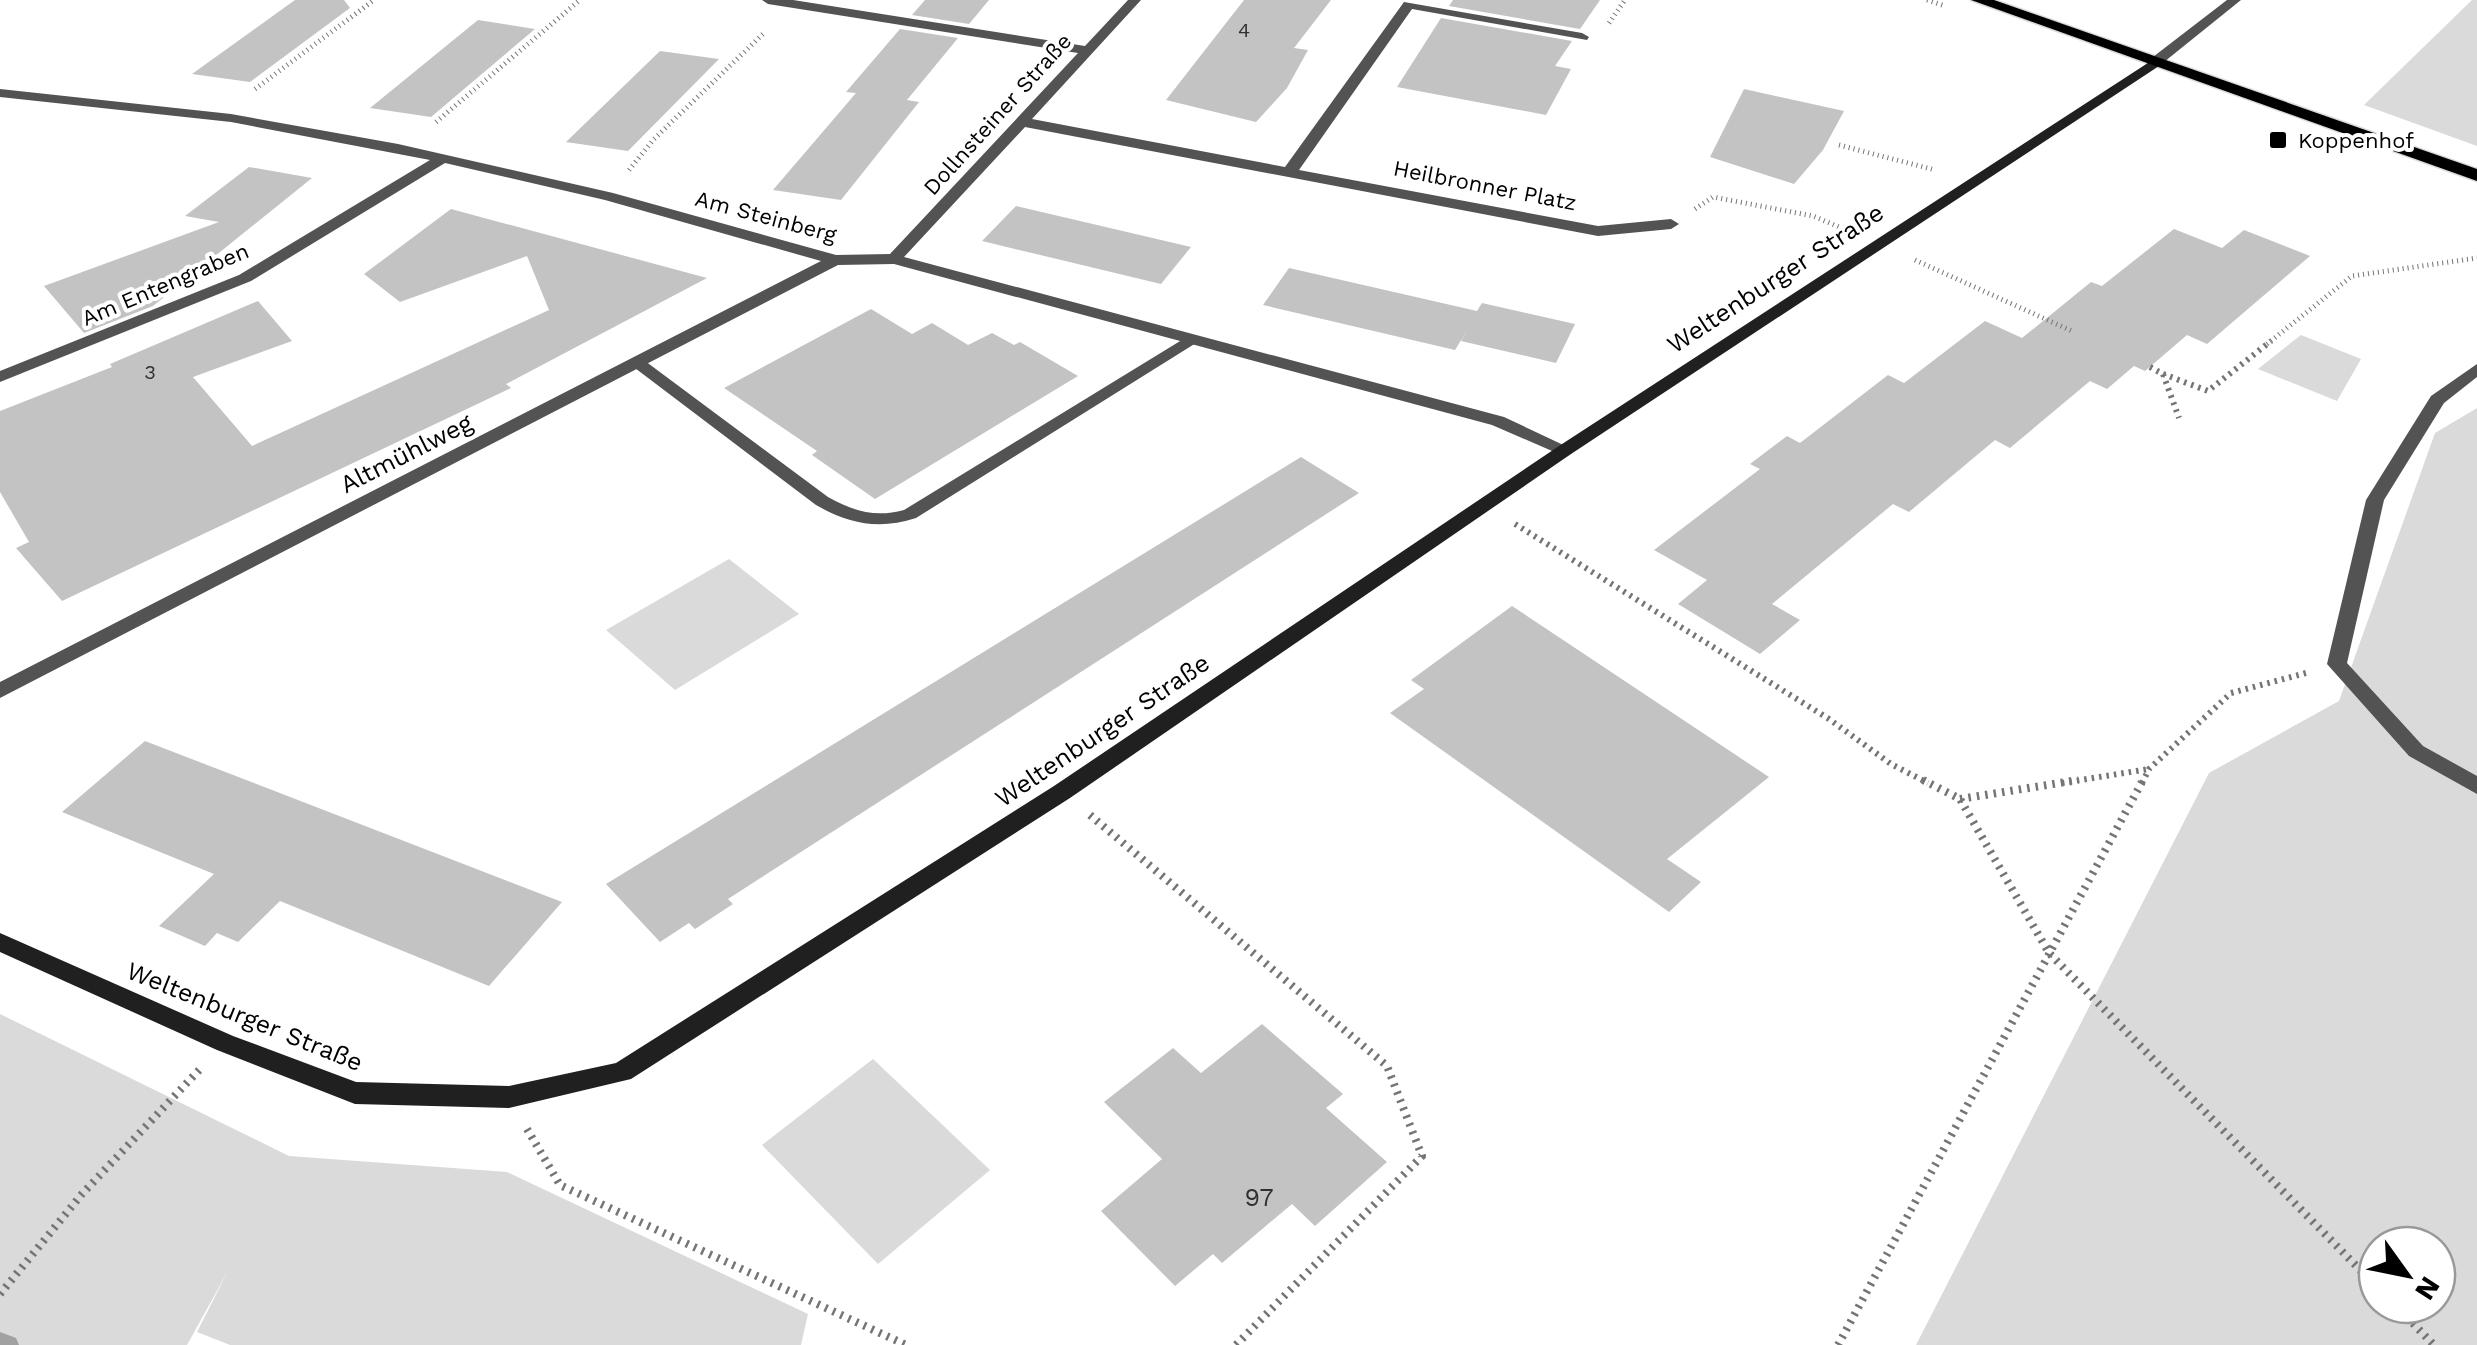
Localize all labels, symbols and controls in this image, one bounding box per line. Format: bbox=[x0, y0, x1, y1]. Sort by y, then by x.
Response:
house number: 4 bbox=[1238, 18, 1250, 42]
street label: Dollnsteiner Straße bbox=[918, 28, 1076, 200]
place label: Koppenhof bbox=[2298, 128, 2414, 153]
marker: Koppenhof bbox=[2267, 129, 2289, 151]
street label: Heilbronner Platz bbox=[1391, 155, 1579, 215]
street label: Am Steinberg bbox=[693, 186, 839, 247]
street label: Weltenburger Straße bbox=[1662, 198, 1889, 359]
street label: Am Entengraben bbox=[78, 238, 252, 331]
house number: 3 bbox=[144, 360, 156, 384]
street label: Altmühlweg bbox=[335, 407, 478, 499]
street label: Weltenburger Straße bbox=[990, 648, 1215, 813]
street label: Weltenburger Straße bbox=[123, 956, 367, 1077]
house number: 97 bbox=[1245, 1183, 1273, 1212]
north arrow bbox=[2357, 1225, 2457, 1325]
text: N bbox=[2408, 1271, 2447, 1306]

